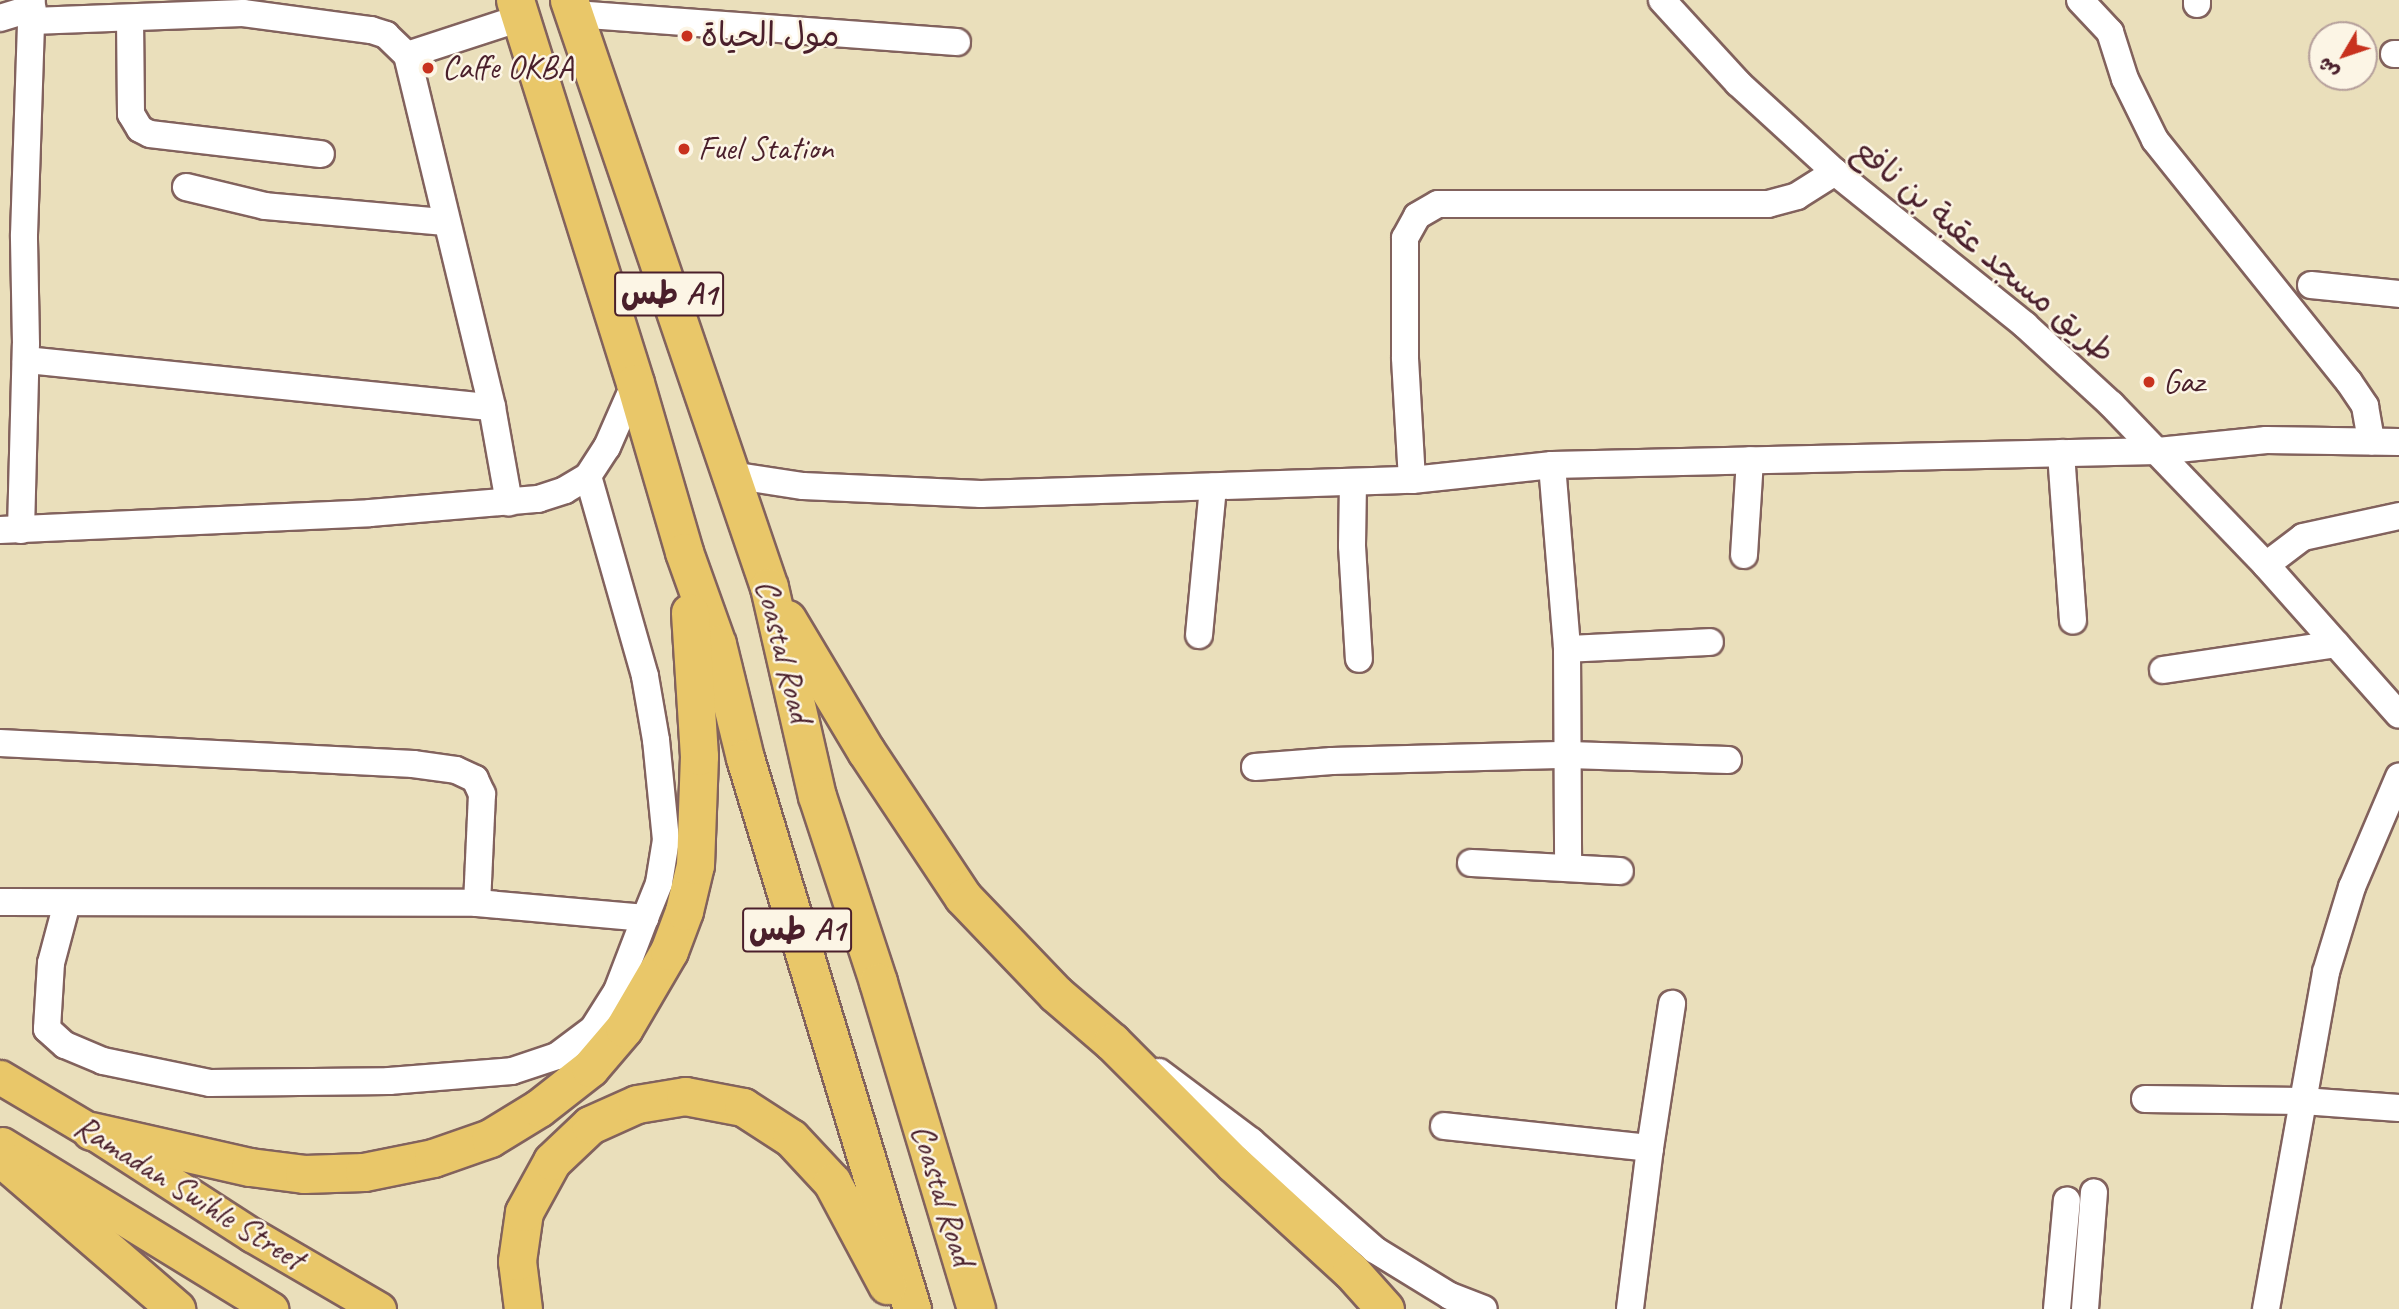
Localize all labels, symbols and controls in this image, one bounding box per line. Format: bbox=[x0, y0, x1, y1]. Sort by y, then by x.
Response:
place label: مول الحياة bbox=[701, 16, 839, 56]
north arrow bbox=[2308, 21, 2378, 91]
marker: مول الحياة bbox=[679, 28, 695, 44]
place label: Caffe OKBA bbox=[442, 48, 573, 88]
text: ش bbox=[2312, 52, 2344, 84]
marker: Caffe OKBA bbox=[420, 60, 436, 76]
place label: Fuel Station bbox=[698, 129, 835, 169]
street label: طريق مسجد عقبة بن نافع bbox=[1845, 130, 2123, 372]
marker: Fuel Station bbox=[676, 141, 692, 157]
road number: طس A1 bbox=[613, 266, 725, 322]
place label: Gaz bbox=[2163, 362, 2204, 402]
marker: Gaz bbox=[2141, 374, 2157, 390]
street label: Coastal Road bbox=[746, 576, 820, 726]
road number: طس A1 bbox=[741, 902, 853, 959]
street label: Ramadan Swihle Street bbox=[67, 1107, 311, 1279]
street label: Coastal Road bbox=[902, 1120, 982, 1270]

